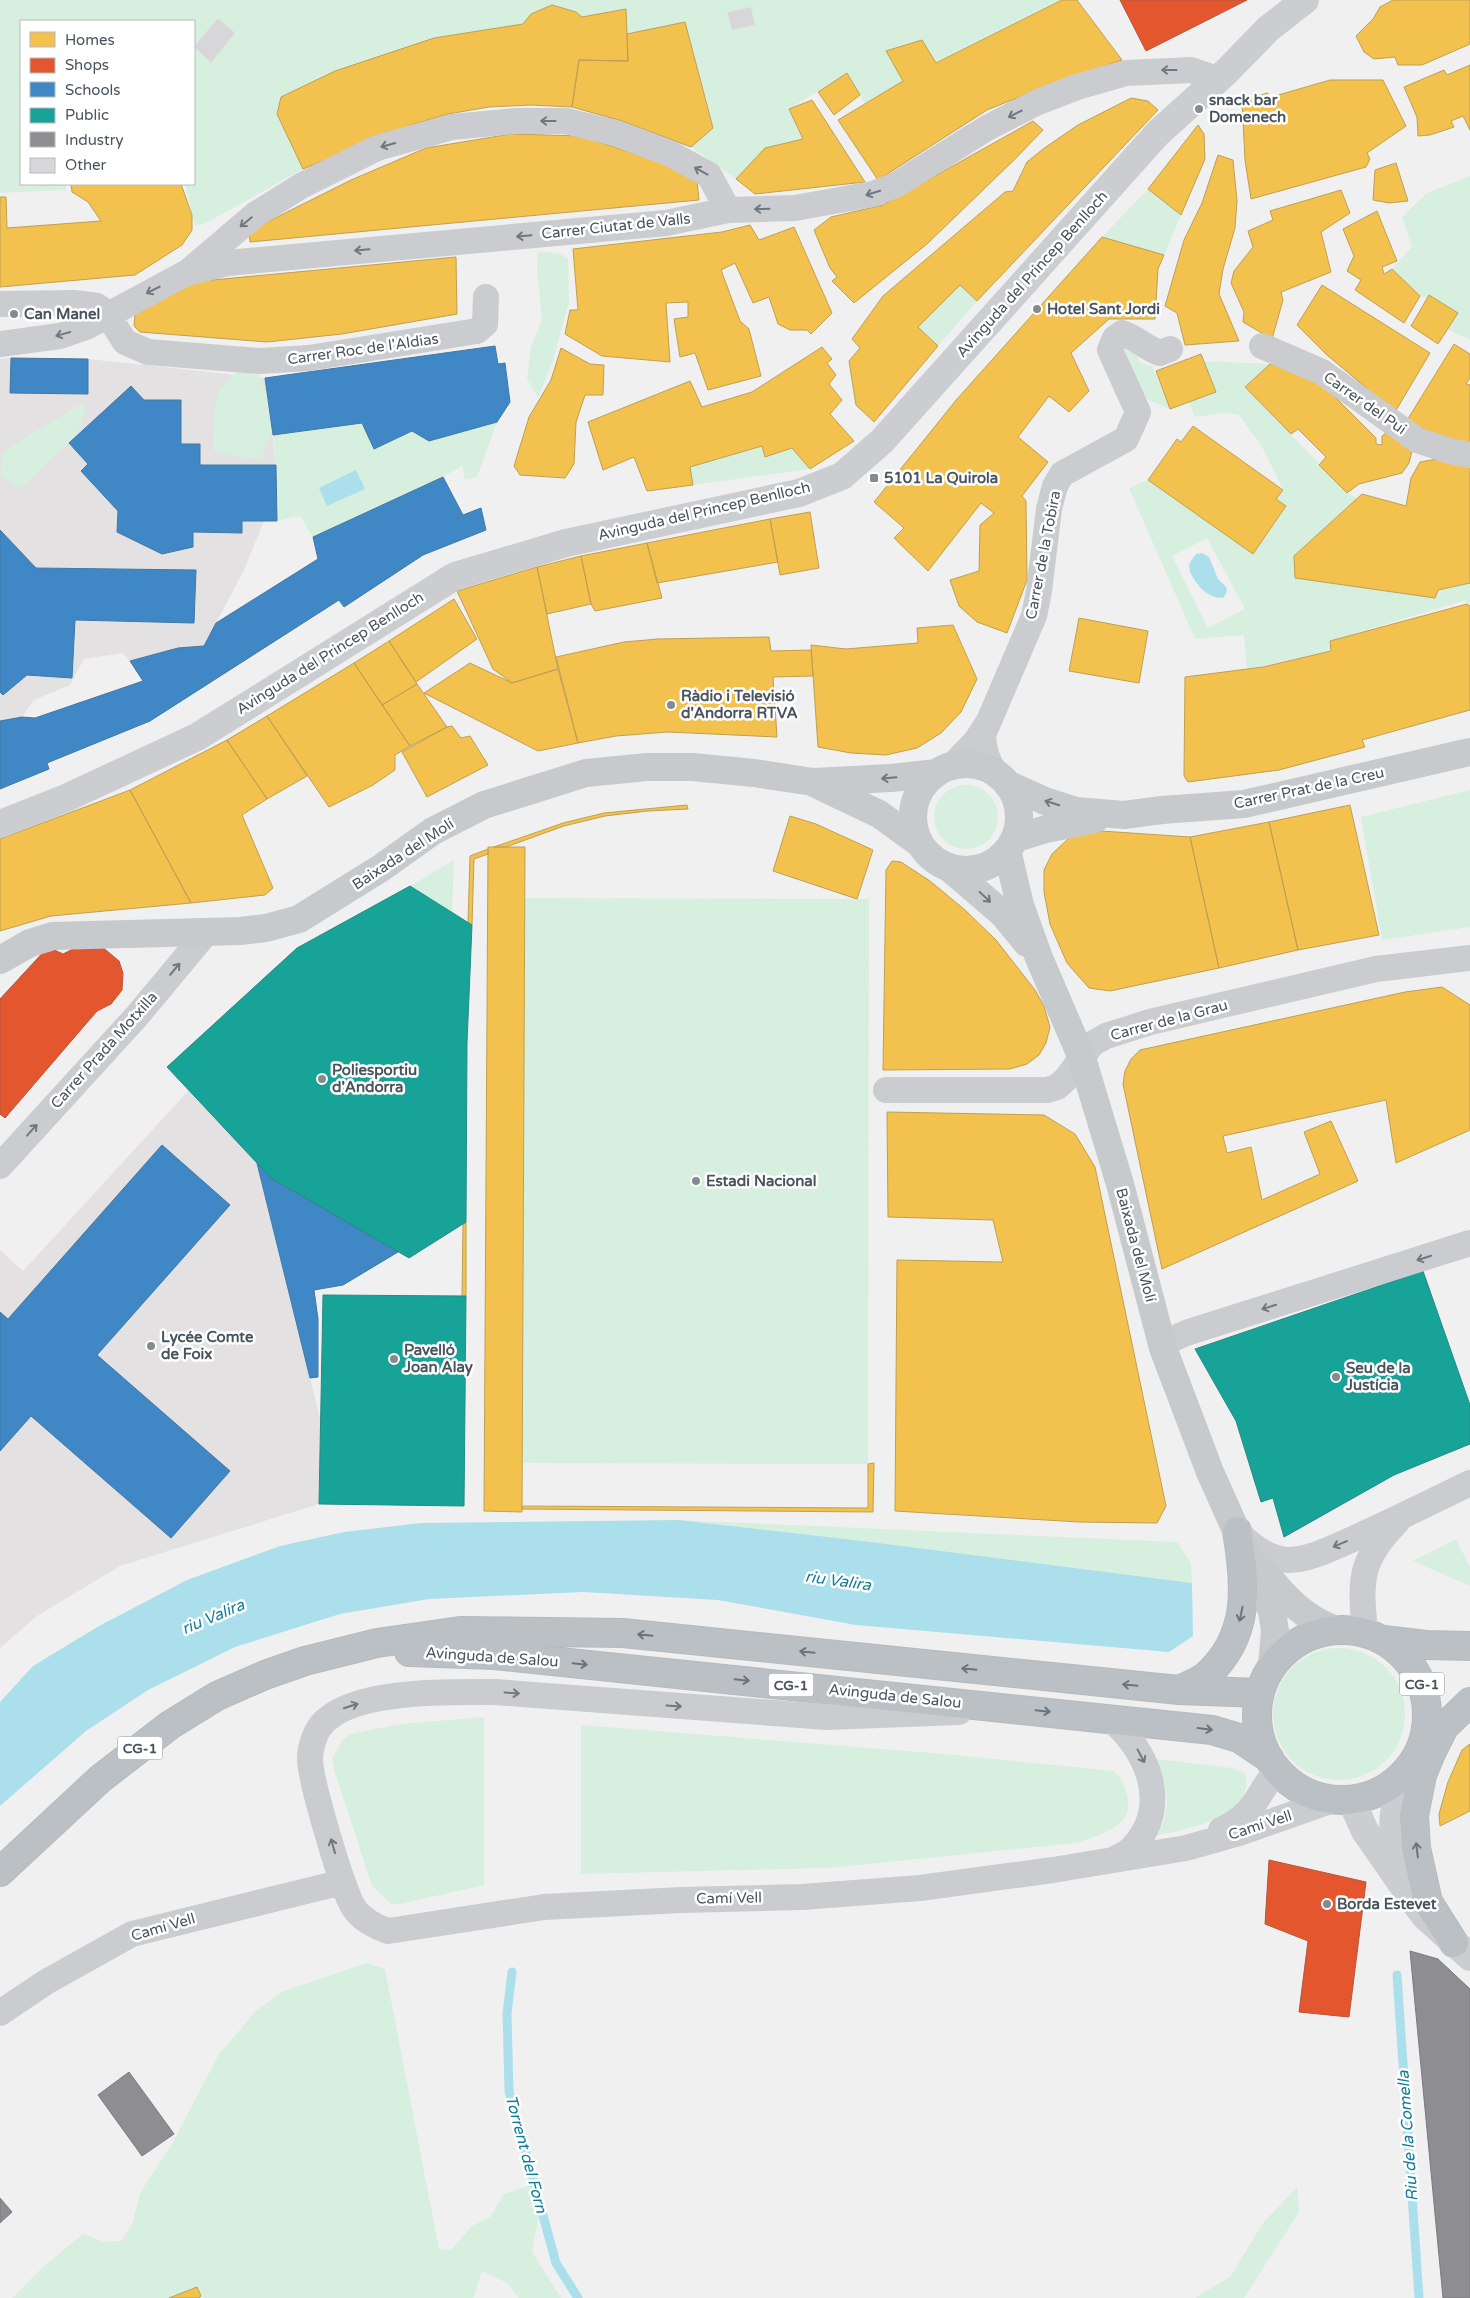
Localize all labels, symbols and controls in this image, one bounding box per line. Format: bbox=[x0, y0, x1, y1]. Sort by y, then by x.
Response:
legend bbox=[20, 20, 195, 185]
text: Homes bbox=[65, 31, 115, 49]
text: Shops bbox=[65, 56, 109, 74]
one-way arrow bbox=[1162, 65, 1178, 75]
text: Schools bbox=[65, 81, 121, 99]
place label: snack bar Domenech bbox=[1209, 91, 1286, 126]
marker: snack bar Domenech bbox=[1193, 103, 1205, 115]
text: Public bbox=[65, 106, 109, 124]
one-way arrow bbox=[1008, 110, 1023, 119]
one-way arrow bbox=[540, 116, 556, 126]
text: Industry bbox=[65, 131, 124, 149]
one-way arrow bbox=[381, 140, 397, 150]
text: Other bbox=[65, 156, 107, 174]
one-way arrow bbox=[694, 165, 709, 175]
street label: Avinguda del Princep Benlloch bbox=[953, 187, 1111, 361]
one-way arrow bbox=[866, 189, 882, 199]
one-way arrow bbox=[754, 204, 770, 214]
street label: Carrer Ciutat de Valls bbox=[541, 209, 691, 243]
one-way arrow bbox=[240, 217, 253, 228]
one-way arrow bbox=[516, 231, 532, 241]
one-way arrow bbox=[354, 246, 370, 255]
one-way arrow bbox=[146, 286, 161, 295]
place label: Hotel Sant Jordi bbox=[1047, 300, 1160, 318]
marker: Hotel Sant Jordi bbox=[1031, 303, 1043, 315]
place label: Can Manel bbox=[24, 305, 100, 323]
marker: Can Manel bbox=[8, 308, 20, 320]
street label: Carrer Roc de l'Aldias bbox=[286, 329, 440, 369]
one-way arrow bbox=[55, 330, 71, 339]
street label: Carrer del Pui bbox=[1320, 368, 1410, 438]
place label: 5101 La Quirola bbox=[884, 469, 998, 487]
marker: 5101 La Quirola bbox=[868, 472, 880, 484]
street label: Avinguda del Princep Benlloch bbox=[596, 478, 812, 544]
street label: Carrer de la Tobira bbox=[1022, 489, 1064, 621]
street label: Avinguda del Princep Benlloch bbox=[233, 588, 427, 718]
place label: Ràdio i Televisió d'Andorra RTVA bbox=[681, 687, 798, 722]
marker: Ràdio i Televisió d'Andorra RTVA bbox=[665, 699, 677, 711]
street label: Carrer Prat de la Creu bbox=[1232, 763, 1386, 813]
one-way arrow bbox=[881, 773, 897, 783]
one-way arrow bbox=[1044, 798, 1060, 808]
street label: Baixada del Molí bbox=[349, 814, 457, 894]
one-way arrow bbox=[978, 891, 991, 903]
one-way arrow bbox=[170, 963, 181, 976]
street label: Carrer Prada Motxilla bbox=[47, 988, 161, 1112]
street label: Carrer de la Grau bbox=[1108, 996, 1230, 1044]
place label: Poliesportiu d'Andorra bbox=[332, 1061, 417, 1096]
marker: Poliesportiu d'Andorra bbox=[316, 1073, 328, 1085]
one-way arrow bbox=[26, 1123, 38, 1136]
place label: Estadi Nacional bbox=[706, 1172, 817, 1190]
marker: Estadi Nacional bbox=[690, 1175, 702, 1187]
street label: Baixada del Molí bbox=[1112, 1186, 1160, 1304]
one-way arrow bbox=[1416, 1253, 1432, 1263]
one-way arrow bbox=[1261, 1302, 1277, 1312]
place label: Lycée Comte de Foix bbox=[161, 1328, 254, 1363]
marker: Lycée Comte de Foix bbox=[145, 1340, 157, 1352]
place label: Pavelló Joan Alay bbox=[403, 1341, 473, 1377]
marker: Pavelló Joan Alay bbox=[388, 1353, 400, 1365]
place label: Seu de la Justícia bbox=[1345, 1359, 1411, 1394]
marker: Seu de la Justícia bbox=[1330, 1371, 1342, 1383]
one-way arrow bbox=[1333, 1540, 1348, 1550]
water label: riu Valira bbox=[804, 1566, 873, 1596]
water label: riu Valira bbox=[179, 1594, 248, 1639]
one-way arrow bbox=[1236, 1605, 1245, 1621]
one-way arrow bbox=[638, 1630, 654, 1640]
street label: Avinguda de Salou bbox=[425, 1643, 559, 1671]
one-way arrow bbox=[799, 1647, 815, 1657]
one-way arrow bbox=[572, 1659, 588, 1669]
one-way arrow bbox=[961, 1664, 977, 1674]
road number: CG-1 bbox=[1400, 1672, 1444, 1696]
road number: CG-1 bbox=[768, 1674, 814, 1696]
one-way arrow bbox=[734, 1676, 750, 1685]
street label: Avinguda de Salou bbox=[828, 1680, 962, 1712]
one-way arrow bbox=[1123, 1681, 1139, 1690]
one-way arrow bbox=[504, 1689, 520, 1698]
one-way arrow bbox=[343, 1701, 359, 1710]
one-way arrow bbox=[666, 1701, 682, 1710]
one-way arrow bbox=[1035, 1706, 1051, 1716]
one-way arrow bbox=[1196, 1724, 1212, 1734]
road number: CG-1 bbox=[118, 1736, 162, 1760]
one-way arrow bbox=[1136, 1748, 1146, 1763]
street label: Camí Vell bbox=[1226, 1806, 1294, 1844]
one-way arrow bbox=[327, 1838, 337, 1854]
one-way arrow bbox=[1412, 1843, 1422, 1859]
street label: Camí Vell bbox=[696, 1888, 762, 1908]
place label: Borda Estevet bbox=[1337, 1895, 1437, 1913]
marker: Borda Estevet bbox=[1321, 1898, 1333, 1910]
street label: Camí Vell bbox=[129, 1909, 197, 1945]
water label: Riu de la Comella bbox=[1393, 2069, 1423, 2202]
water label: Torrent del Forn bbox=[501, 2093, 552, 2216]

